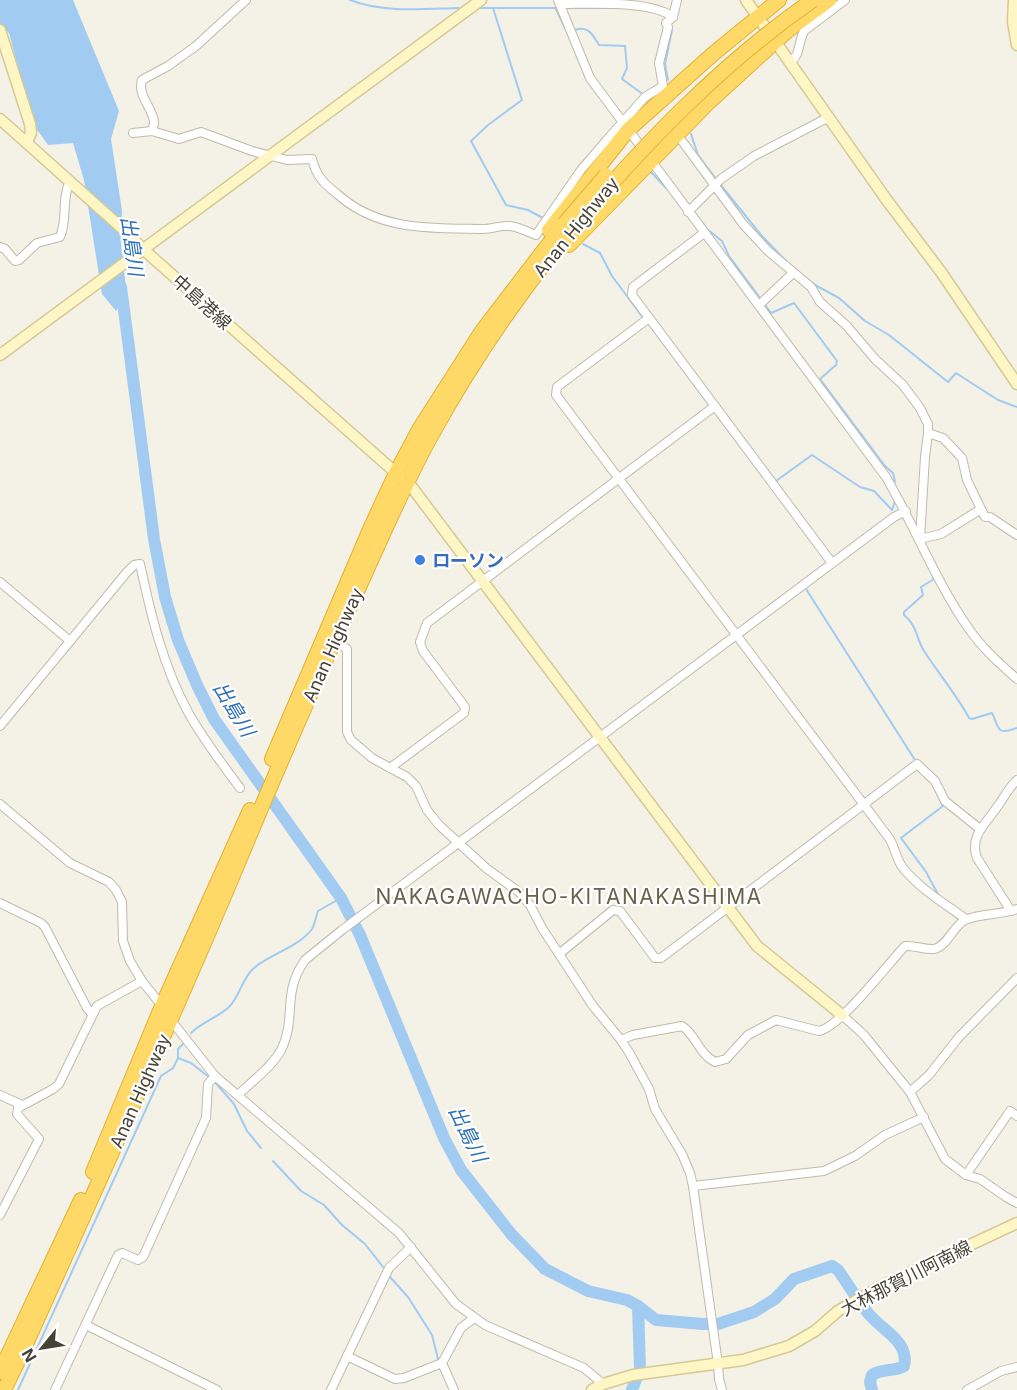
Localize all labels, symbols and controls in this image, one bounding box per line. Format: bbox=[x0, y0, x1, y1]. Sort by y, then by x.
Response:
street label: Anan Highway bbox=[529, 173, 623, 281]
water label: 出島川 bbox=[116, 215, 148, 279]
street label: 中島港線 bbox=[168, 270, 236, 334]
place label: ローソン bbox=[432, 550, 504, 571]
marker: ローソン bbox=[413, 553, 427, 567]
street label: Anan Highway bbox=[298, 585, 368, 705]
water label: 出島川 bbox=[208, 677, 261, 743]
district label: NAKAGAWACHO-KITANAKASHIMA bbox=[375, 884, 763, 909]
street label: Anan Highway bbox=[105, 1031, 175, 1151]
water label: 出島川 bbox=[444, 1102, 493, 1168]
street label: 大林那賀川阿南線 bbox=[837, 1236, 975, 1320]
north arrow bbox=[12, 1318, 72, 1378]
text: N bbox=[17, 1345, 41, 1366]

